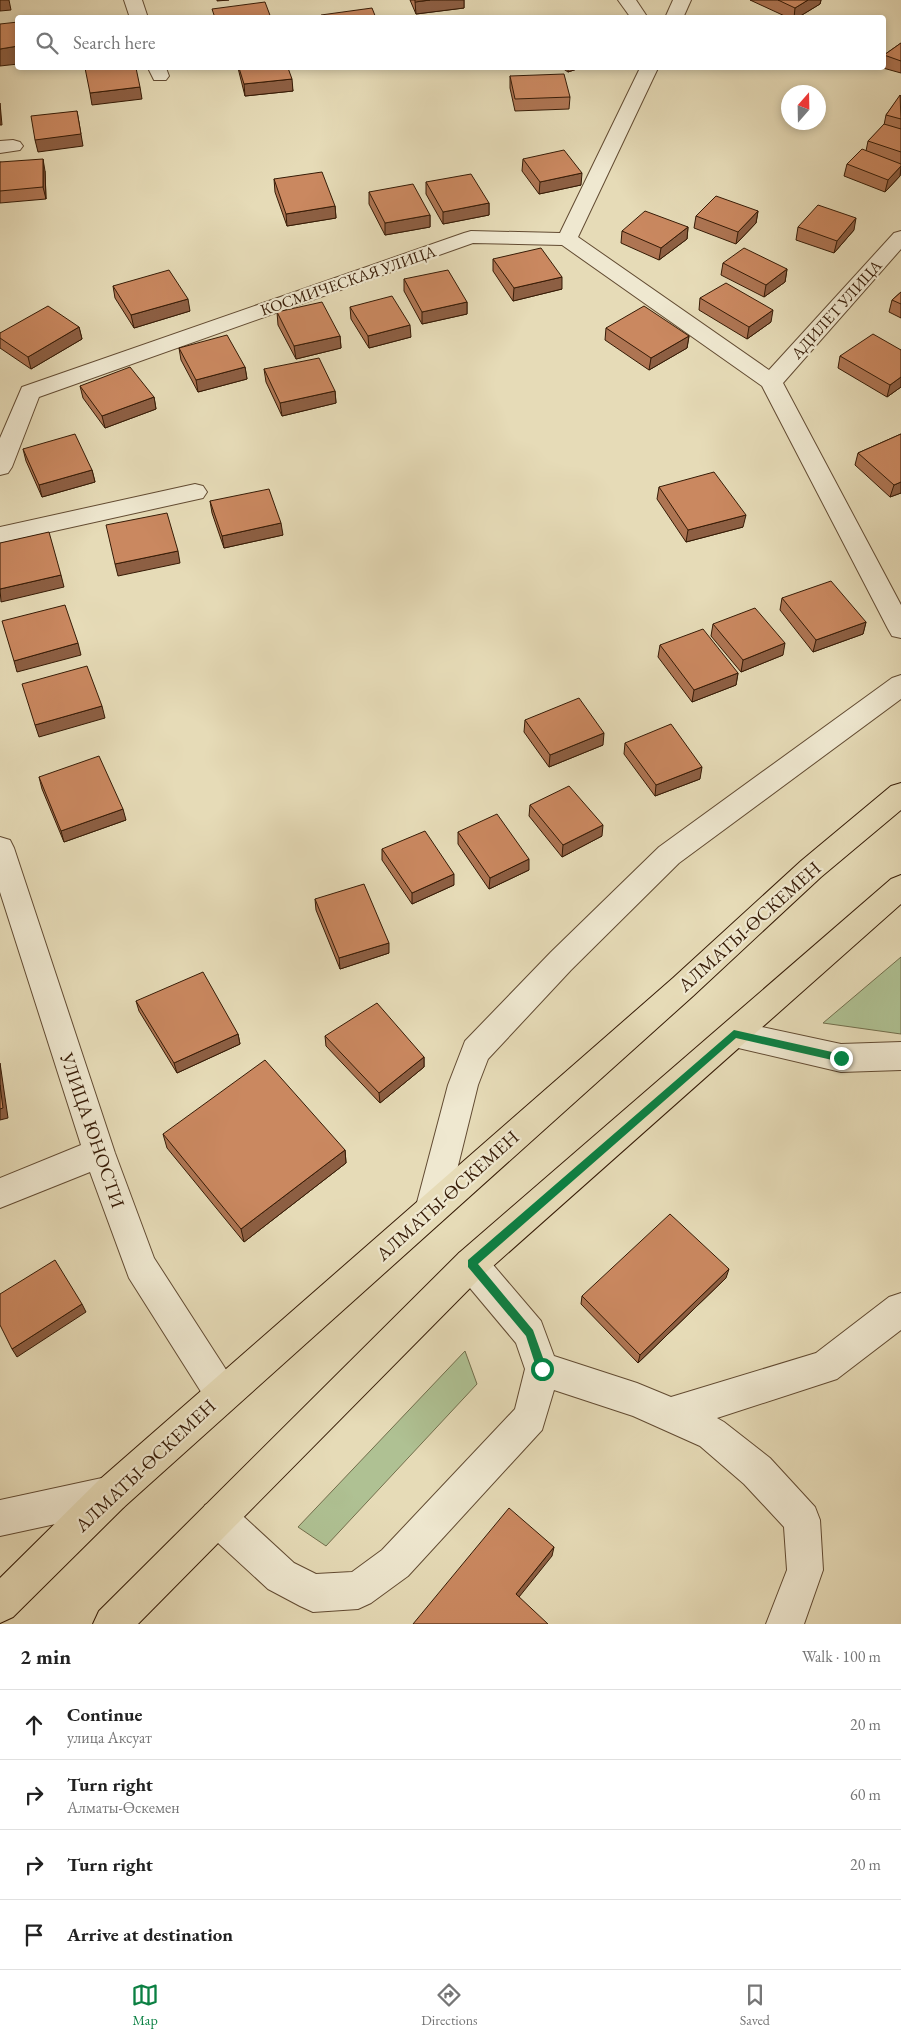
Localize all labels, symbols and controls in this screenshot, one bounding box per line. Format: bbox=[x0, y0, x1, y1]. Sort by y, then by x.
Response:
search box bbox=[15, 15, 886, 70]
icon: search bbox=[33, 29, 61, 57]
text: Search here bbox=[73, 30, 155, 55]
north arrow bbox=[781, 85, 826, 130]
street label: КОСМИЧЕСКАЯ УЛИЦА bbox=[258, 240, 440, 320]
street label: АДИЛЕТ УЛИЦА bbox=[786, 255, 887, 364]
street label: АЛМАТЫ-ӨСКЕМЕН bbox=[672, 855, 826, 998]
route end bbox=[830, 1047, 853, 1070]
street label: УЛИЦА ЮНОСТИ bbox=[54, 1048, 131, 1211]
street label: АЛМАТЫ-ӨСКЕМЕН bbox=[370, 1124, 524, 1267]
route start bbox=[531, 1358, 554, 1381]
street label: АЛМАТЫ-ӨСКЕМЕН bbox=[69, 1393, 221, 1538]
text: 2 min bbox=[20, 1643, 71, 1670]
text: Walk · 100 m bbox=[802, 1646, 881, 1667]
text: Continue bbox=[67, 1702, 142, 1727]
icon: ahead bbox=[20, 1711, 48, 1739]
text: 20 m bbox=[850, 1714, 881, 1735]
text: улица Аксуат bbox=[67, 1727, 152, 1748]
text: Turn right bbox=[67, 1772, 153, 1797]
icon: right bbox=[20, 1781, 48, 1809]
text: 60 m bbox=[850, 1784, 881, 1805]
text: Алматы-Өскемен bbox=[67, 1797, 180, 1818]
icon: right bbox=[20, 1851, 48, 1879]
text: Turn right bbox=[67, 1852, 153, 1877]
text: 20 m bbox=[850, 1854, 881, 1875]
icon: arrive bbox=[20, 1921, 48, 1949]
text: Arrive at destination bbox=[67, 1922, 233, 1947]
tab: Map bbox=[131, 1981, 159, 2029]
tab: Directions bbox=[421, 1981, 478, 2029]
tab: Saved bbox=[740, 1981, 770, 2029]

